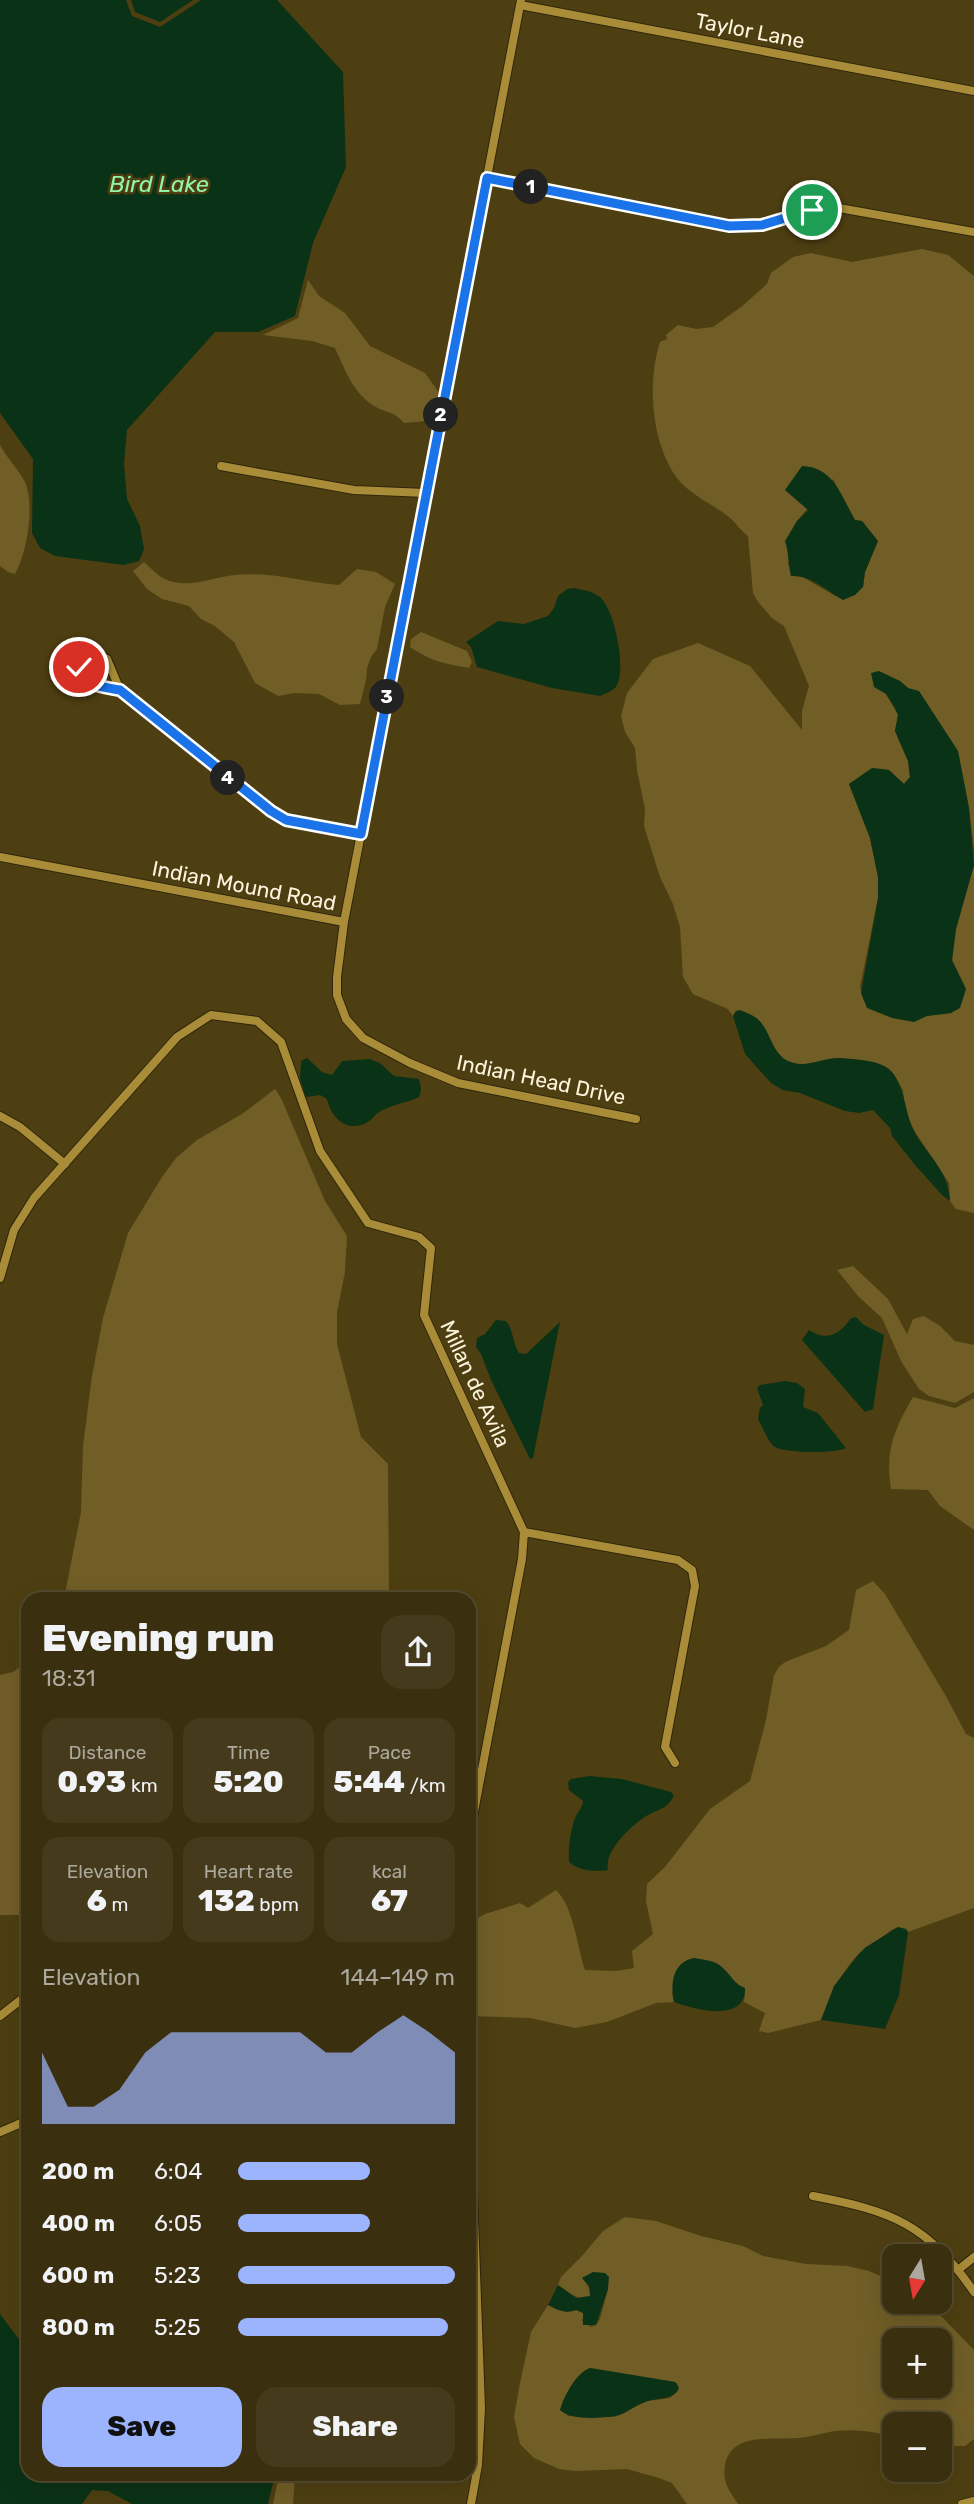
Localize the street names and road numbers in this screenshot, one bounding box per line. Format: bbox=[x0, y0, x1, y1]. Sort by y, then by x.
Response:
street label: Taylor Lane bbox=[693, 8, 807, 53]
street label: Indian Mound Road bbox=[150, 855, 338, 916]
street label: Indian Head Drive bbox=[454, 1049, 628, 1110]
street label: Millan de Avila bbox=[435, 1316, 516, 1451]

